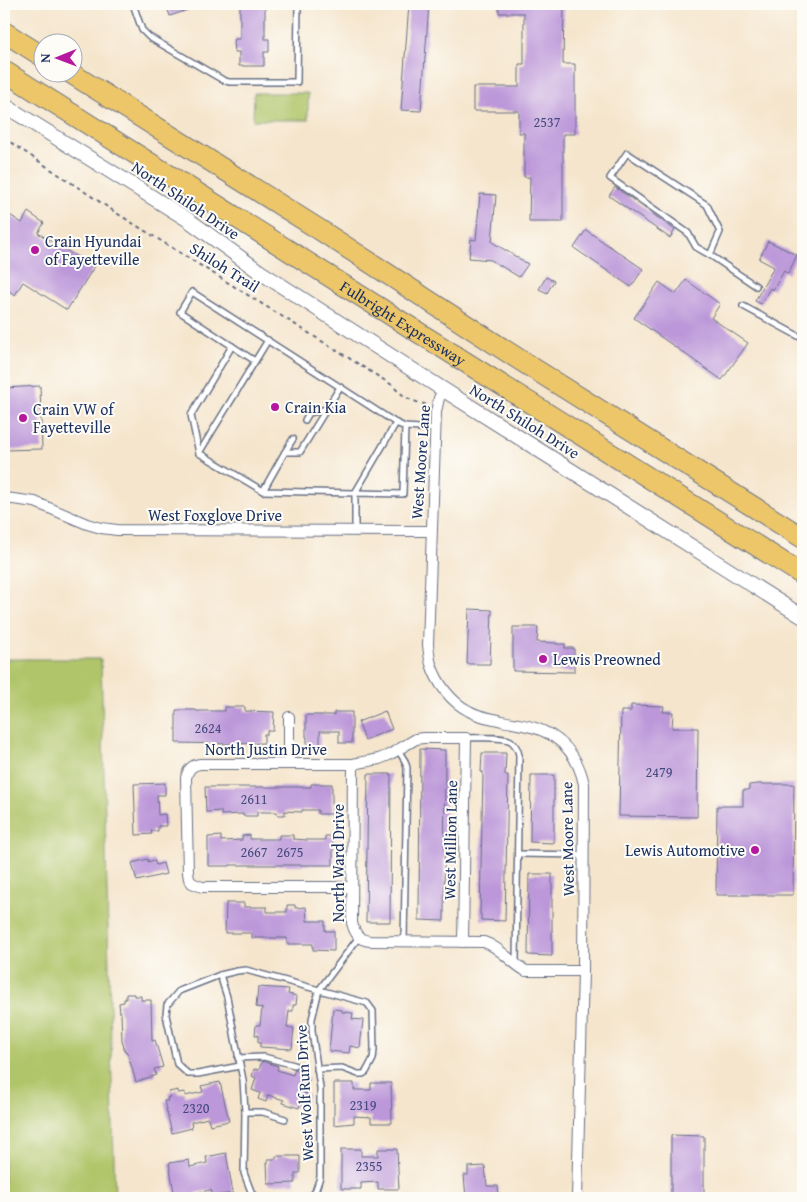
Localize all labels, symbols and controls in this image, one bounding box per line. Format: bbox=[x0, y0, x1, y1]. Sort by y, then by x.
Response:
north arrow bbox=[32, 32, 82, 82]
text: N bbox=[35, 53, 55, 63]
house number: 2537 bbox=[534, 112, 561, 132]
street label: North Shiloh Drive bbox=[127, 155, 245, 245]
place label: Crain Hyundai of Fayetteville bbox=[45, 229, 142, 271]
street label: Shiloh Trail bbox=[185, 236, 265, 298]
marker: Crain Hyundai of Fayetteville bbox=[29, 244, 41, 256]
street label: Fulbright Expressway bbox=[336, 274, 471, 372]
street label: North Shiloh Drive bbox=[465, 378, 585, 464]
place label: Crain Kia bbox=[285, 395, 347, 419]
place label: Crain VW of Fayetteville bbox=[33, 397, 115, 439]
marker: Crain Kia bbox=[269, 401, 281, 413]
street label: West Moore Lane bbox=[404, 404, 436, 520]
marker: Crain VW of Fayetteville bbox=[17, 412, 29, 424]
street label: West Foxglove Drive bbox=[148, 503, 282, 527]
place label: Lewis Preowned bbox=[553, 647, 661, 671]
marker: Lewis Preowned bbox=[537, 653, 549, 665]
house number: 2624 bbox=[195, 718, 222, 738]
street label: North Justin Drive bbox=[205, 737, 327, 761]
house number: 2479 bbox=[646, 762, 673, 782]
street label: West Million Lane bbox=[437, 780, 463, 900]
street label: West Moore Lane bbox=[554, 781, 580, 897]
house number: 2611 bbox=[241, 789, 267, 809]
street label: North Ward Drive bbox=[326, 804, 350, 922]
place label: Lewis Automotive bbox=[625, 838, 745, 862]
house number: 2667 bbox=[241, 842, 268, 862]
house number: 2675 bbox=[277, 842, 303, 862]
marker: Lewis Automotive bbox=[749, 844, 761, 856]
street label: West Wolf Run Drive bbox=[288, 1024, 320, 1162]
house number: 2319 bbox=[350, 1095, 377, 1115]
house number: 2320 bbox=[183, 1098, 210, 1118]
house number: 2355 bbox=[356, 1156, 382, 1176]

